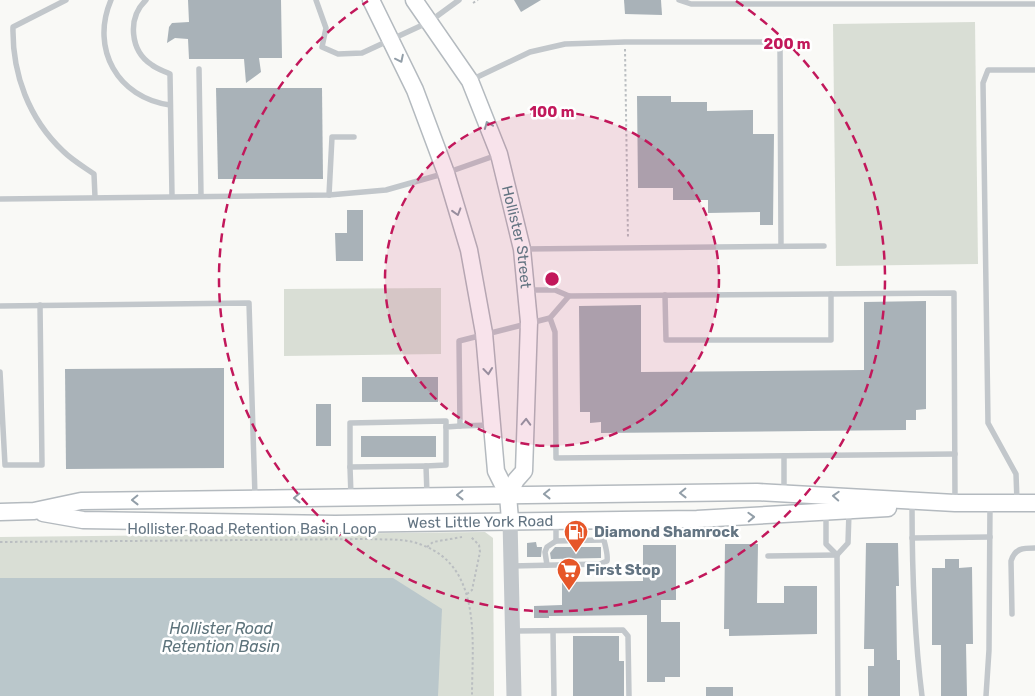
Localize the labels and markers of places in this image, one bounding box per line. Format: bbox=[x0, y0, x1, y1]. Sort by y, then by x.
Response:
centre of rings bbox=[543, 270, 561, 288]
fuel station icon: Diamond Shamrock bbox=[563, 519, 589, 553]
place label: Diamond Shamrock bbox=[594, 523, 739, 541]
supermarket icon: First Stop bbox=[556, 557, 582, 591]
place label: First Stop bbox=[586, 561, 660, 579]

